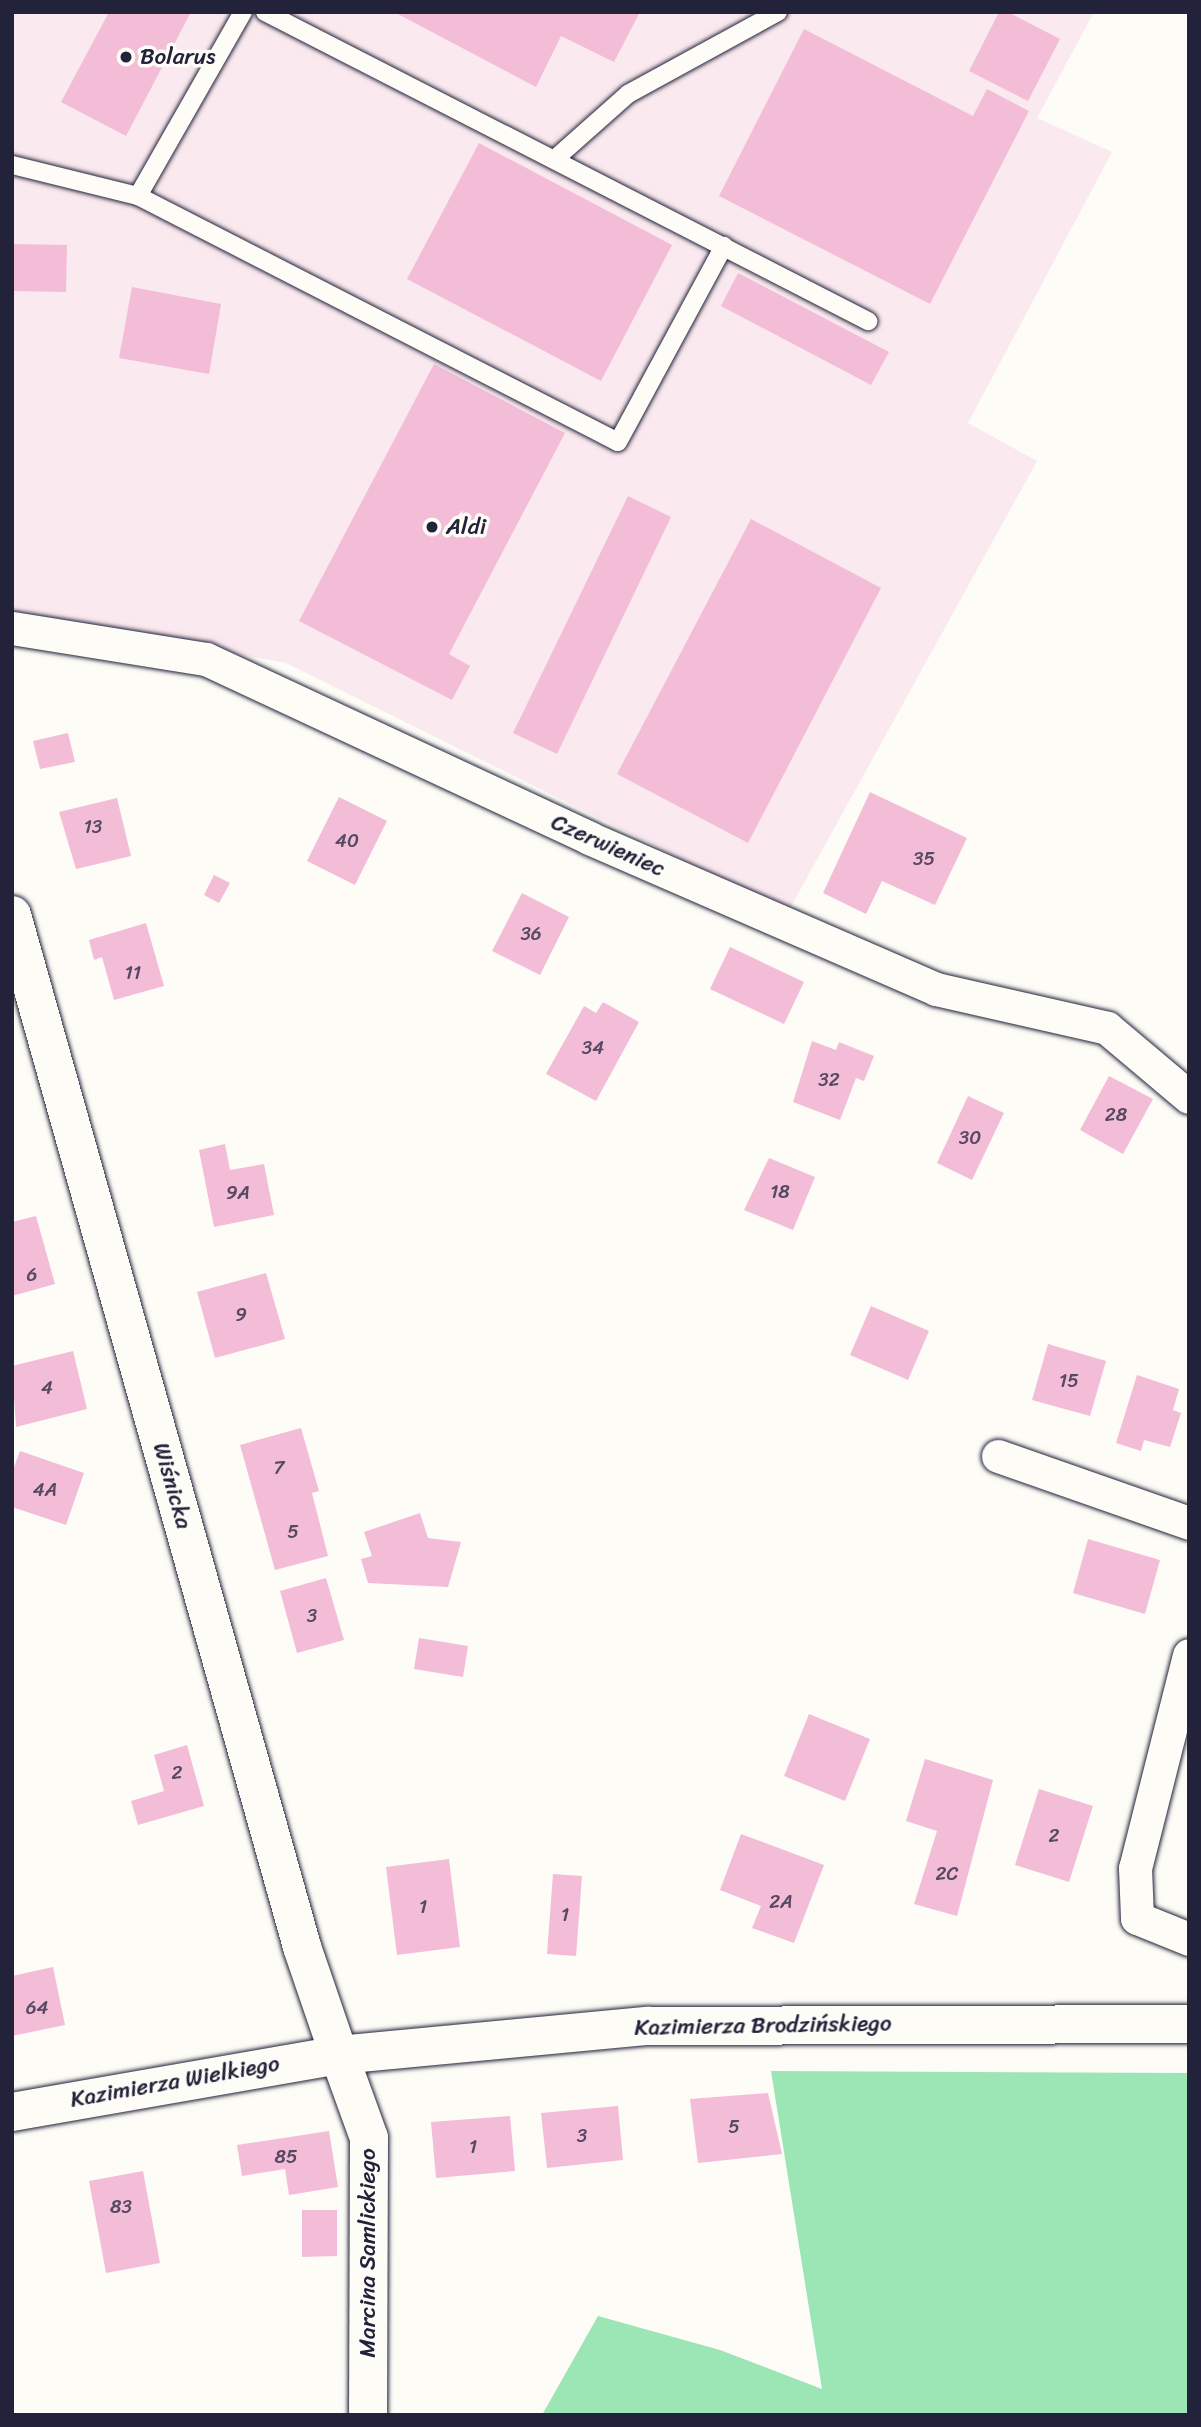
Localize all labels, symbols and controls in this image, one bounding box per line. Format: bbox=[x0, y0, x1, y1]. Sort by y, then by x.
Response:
place label: Bolarus bbox=[140, 43, 215, 71]
marker: Bolarus bbox=[118, 49, 134, 65]
place label: Aldi bbox=[446, 513, 486, 541]
marker: Aldi bbox=[424, 519, 440, 535]
street label: Czerwieniec bbox=[547, 809, 669, 883]
house number: 13 bbox=[84, 816, 102, 838]
house number: 40 bbox=[335, 830, 359, 852]
house number: 35 bbox=[913, 848, 935, 870]
house number: 36 bbox=[520, 923, 542, 945]
house number: 11 bbox=[125, 962, 141, 984]
house number: 34 bbox=[582, 1037, 604, 1059]
house number: 32 bbox=[818, 1069, 840, 1091]
house number: 28 bbox=[1105, 1104, 1127, 1126]
house number: 30 bbox=[959, 1127, 981, 1149]
house number: 18 bbox=[770, 1181, 790, 1203]
house number: 9A bbox=[226, 1182, 250, 1204]
house number: 6 bbox=[27, 1264, 37, 1286]
house number: 9 bbox=[235, 1304, 247, 1326]
house number: 15 bbox=[1059, 1370, 1079, 1392]
house number: 4 bbox=[41, 1377, 53, 1399]
street label: Wiśnicka bbox=[147, 1440, 197, 1532]
house number: 7 bbox=[274, 1457, 284, 1479]
house number: 4A bbox=[33, 1479, 57, 1501]
house number: 5 bbox=[287, 1521, 299, 1543]
house number: 3 bbox=[307, 1605, 317, 1627]
house number: 2 bbox=[172, 1762, 182, 1784]
house number: 2 bbox=[1049, 1825, 1059, 1847]
house number: 2C bbox=[936, 1863, 958, 1885]
house number: 2A bbox=[769, 1891, 793, 1913]
house number: 1 bbox=[419, 1896, 427, 1918]
house number: 1 bbox=[561, 1904, 569, 1926]
house number: 64 bbox=[26, 1997, 48, 2019]
street label: Kazimierza Brodzińskiego bbox=[634, 2010, 892, 2042]
street label: Kazimierza Wielkiego bbox=[68, 2050, 282, 2114]
house number: 5 bbox=[728, 2116, 740, 2138]
house number: 3 bbox=[577, 2125, 587, 2147]
house number: 1 bbox=[469, 2136, 477, 2158]
house number: 85 bbox=[274, 2146, 298, 2168]
street label: Marcina Samlickiego bbox=[354, 2148, 382, 2358]
house number: 83 bbox=[110, 2196, 132, 2218]

